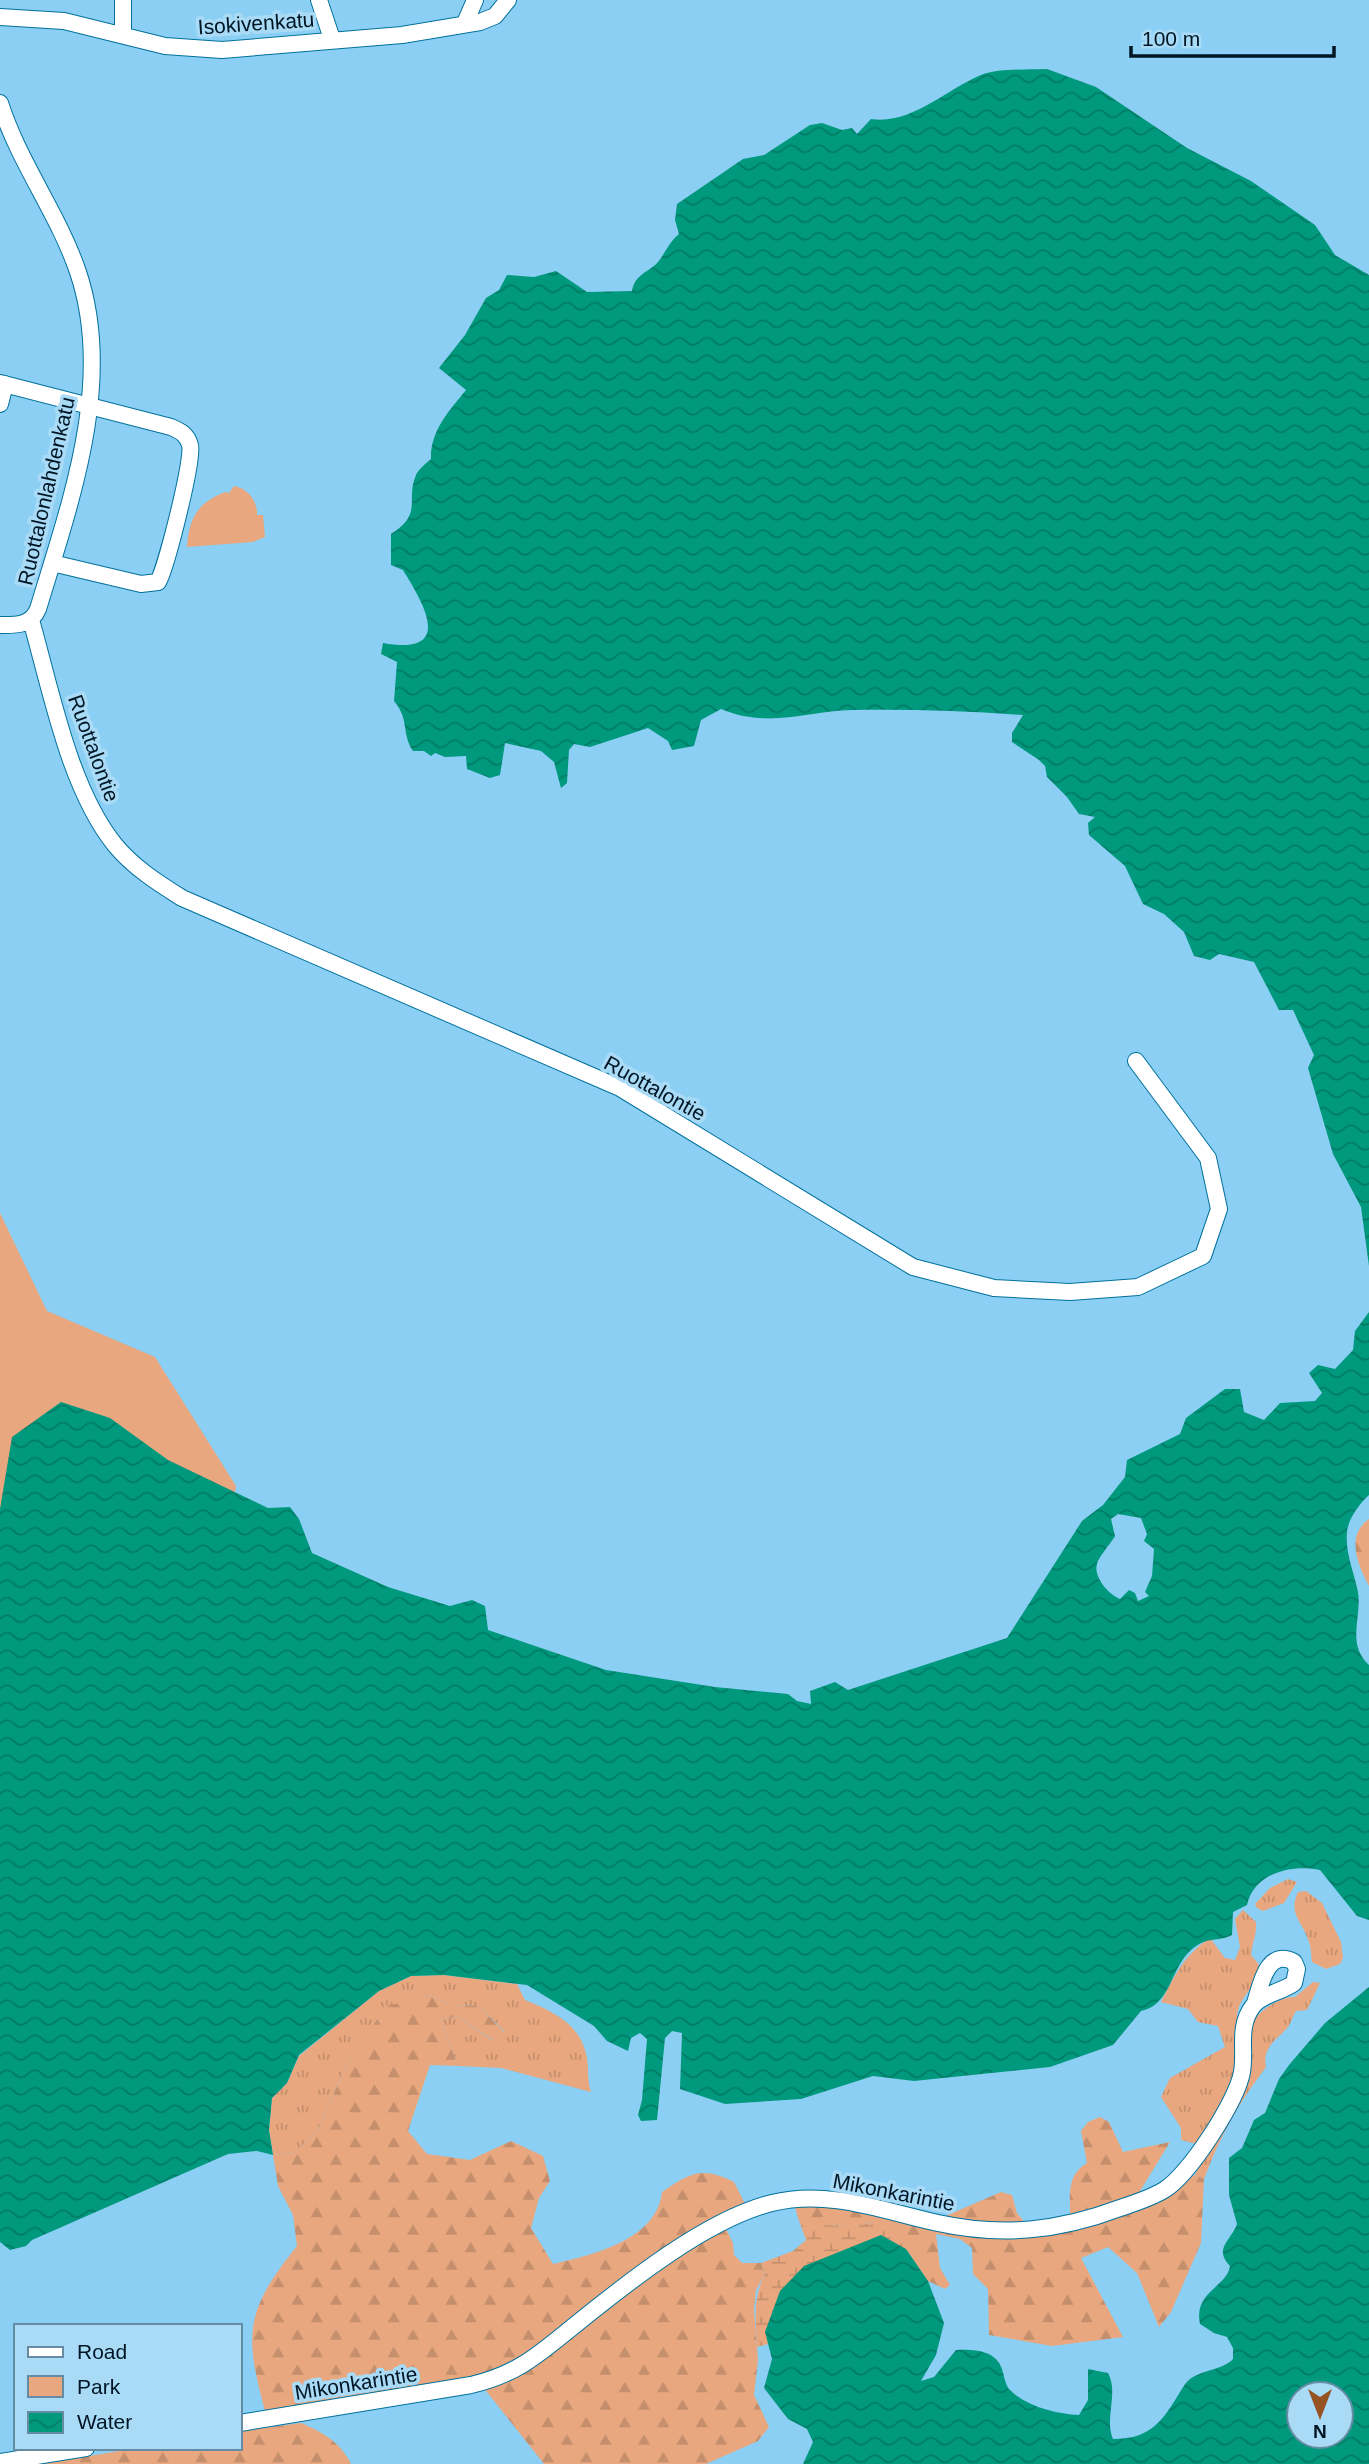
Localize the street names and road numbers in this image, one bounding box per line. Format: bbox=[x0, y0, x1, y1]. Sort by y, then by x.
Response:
street label: Isokivenkatu bbox=[197, 7, 315, 39]
street label: Ruottalonlahdenkatu bbox=[13, 395, 79, 587]
street label: Ruottalontie bbox=[64, 691, 124, 805]
street label: Ruottalontie bbox=[600, 1051, 710, 1125]
street label: Mikonkarintie bbox=[831, 2169, 957, 2215]
street label: Mikonkarintie bbox=[293, 2362, 419, 2404]

